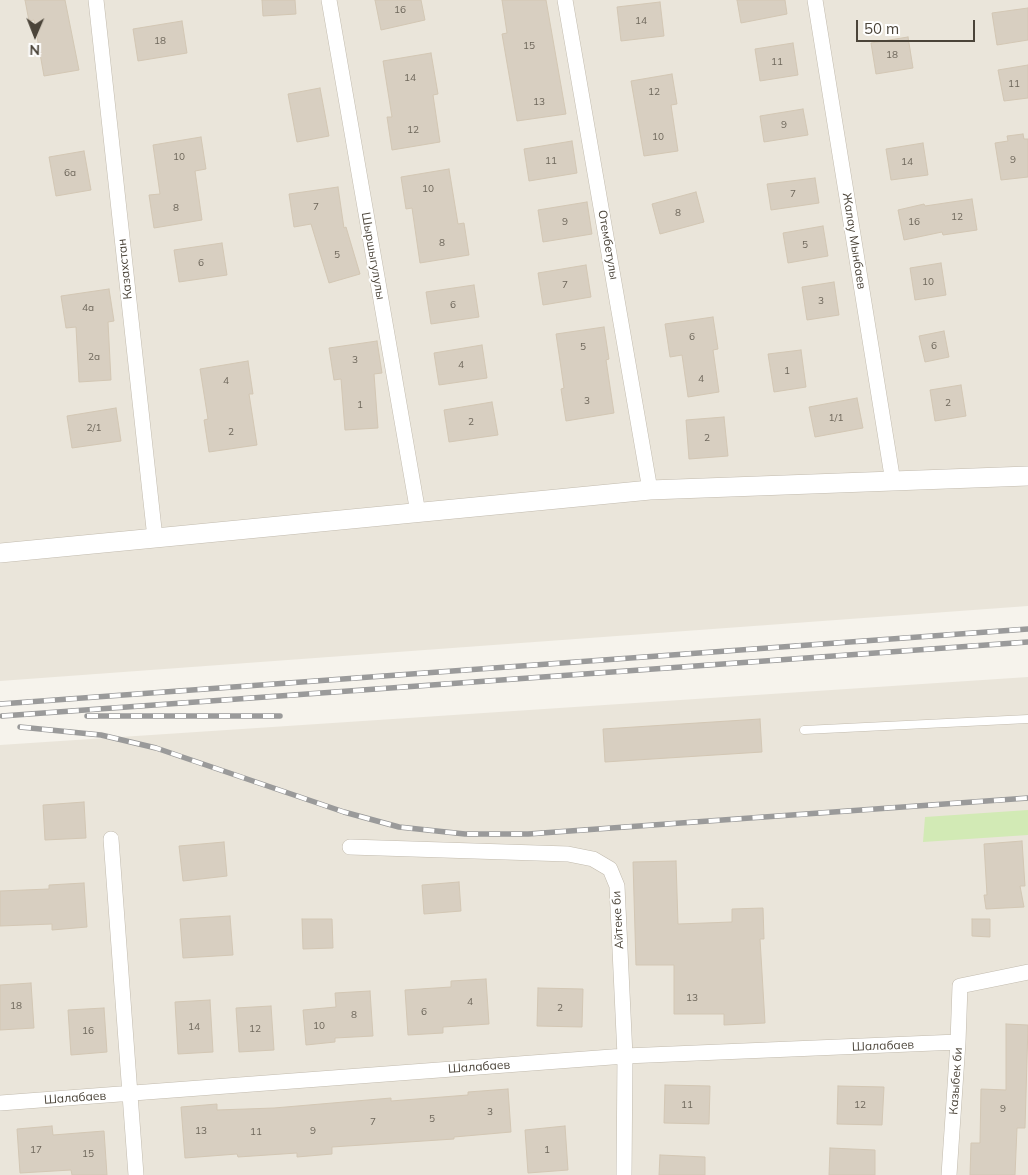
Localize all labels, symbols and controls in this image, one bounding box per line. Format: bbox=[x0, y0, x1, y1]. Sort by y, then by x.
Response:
house number: 16 bbox=[394, 4, 406, 16]
north arrow bbox=[10, 10, 60, 60]
scale bar bbox=[858, 10, 977, 42]
house number: 14 bbox=[635, 15, 647, 27]
text: 50 m bbox=[864, 19, 899, 38]
house number: 18 bbox=[154, 35, 166, 47]
house number: 15 bbox=[523, 40, 535, 52]
text: N bbox=[29, 41, 40, 59]
house number: 18 bbox=[886, 49, 898, 61]
house number: 11 bbox=[771, 56, 783, 68]
house number: 14 bbox=[404, 72, 416, 84]
house number: 11 bbox=[1008, 78, 1020, 90]
house number: 12 bbox=[648, 86, 660, 98]
house number: 13 bbox=[533, 96, 545, 108]
house number: 9 bbox=[781, 119, 787, 131]
house number: 12 bbox=[407, 124, 419, 136]
house number: 10 bbox=[652, 131, 664, 143]
house number: 10 bbox=[173, 151, 185, 163]
house number: 9 bbox=[1010, 154, 1016, 166]
house number: 11 bbox=[545, 155, 557, 167]
house number: 14 bbox=[901, 156, 913, 168]
house number: 6а bbox=[64, 167, 76, 179]
house number: 10 bbox=[422, 183, 434, 195]
house number: 7 bbox=[790, 188, 796, 200]
street label: Жалау Мынбаев bbox=[839, 192, 869, 290]
house number: 7 bbox=[313, 201, 319, 213]
house number: 8 bbox=[173, 202, 179, 214]
house number: 8 bbox=[675, 207, 681, 219]
street label: Отембетулы bbox=[595, 209, 621, 281]
street label: Шыршыгулулы bbox=[358, 211, 388, 301]
house number: 12 bbox=[951, 211, 963, 223]
house number: 9 bbox=[562, 216, 568, 228]
house number: 16 bbox=[908, 216, 920, 228]
house number: 8 bbox=[439, 237, 445, 249]
street label: Казахстан bbox=[115, 238, 135, 300]
house number: 5 bbox=[802, 239, 808, 251]
house number: 5 bbox=[334, 249, 340, 261]
house number: 6 bbox=[198, 257, 204, 269]
house number: 10 bbox=[922, 276, 934, 288]
house number: 7 bbox=[562, 279, 568, 291]
house number: 3 bbox=[818, 295, 824, 307]
house number: 6 bbox=[450, 299, 456, 311]
house number: 4а bbox=[82, 302, 94, 314]
house number: 6 bbox=[689, 331, 695, 343]
house number: 6 bbox=[931, 340, 937, 352]
house number: 5 bbox=[580, 341, 586, 353]
house number: 2а bbox=[88, 351, 100, 363]
house number: 3 bbox=[352, 354, 358, 366]
house number: 4 bbox=[458, 359, 464, 371]
house number: 1 bbox=[784, 365, 790, 377]
house number: 4 bbox=[698, 373, 704, 385]
house number: 4 bbox=[223, 375, 229, 387]
house number: 3 bbox=[584, 395, 590, 407]
house number: 2 bbox=[945, 397, 951, 409]
house number: 1 bbox=[357, 399, 363, 411]
house number: 1/1 bbox=[829, 412, 843, 424]
house number: 2 bbox=[468, 416, 474, 428]
house number: 2/1 bbox=[87, 422, 101, 434]
house number: 2 bbox=[228, 426, 234, 438]
house number: 2 bbox=[704, 432, 710, 444]
street label: Айтеке би bbox=[609, 890, 627, 950]
house number: 13 bbox=[686, 992, 698, 1004]
house number: 4 bbox=[467, 996, 473, 1008]
house number: 18 bbox=[10, 1000, 22, 1012]
house number: 2 bbox=[557, 1002, 563, 1014]
house number: 6 bbox=[421, 1006, 427, 1018]
house number: 8 bbox=[351, 1009, 357, 1021]
house number: 10 bbox=[313, 1020, 325, 1032]
house number: 14 bbox=[188, 1021, 200, 1033]
house number: 12 bbox=[249, 1023, 261, 1035]
house number: 16 bbox=[82, 1025, 94, 1037]
street label: Шалабаев bbox=[852, 1038, 914, 1054]
street label: Казыбек би bbox=[946, 1047, 966, 1115]
street label: Шалабаев bbox=[447, 1058, 511, 1076]
street label: Шалабаев bbox=[43, 1089, 107, 1107]
house number: 11 bbox=[681, 1099, 693, 1111]
house number: 12 bbox=[854, 1099, 866, 1111]
house number: 9 bbox=[1000, 1103, 1006, 1115]
house number: 3 bbox=[487, 1106, 493, 1118]
house number: 5 bbox=[429, 1113, 435, 1125]
house number: 7 bbox=[370, 1116, 376, 1128]
house number: 13 bbox=[195, 1125, 207, 1137]
house number: 9 bbox=[310, 1125, 316, 1137]
house number: 11 bbox=[250, 1126, 262, 1138]
house number: 17 bbox=[30, 1144, 42, 1156]
house number: 1 bbox=[544, 1144, 550, 1156]
house number: 15 bbox=[82, 1148, 94, 1160]

